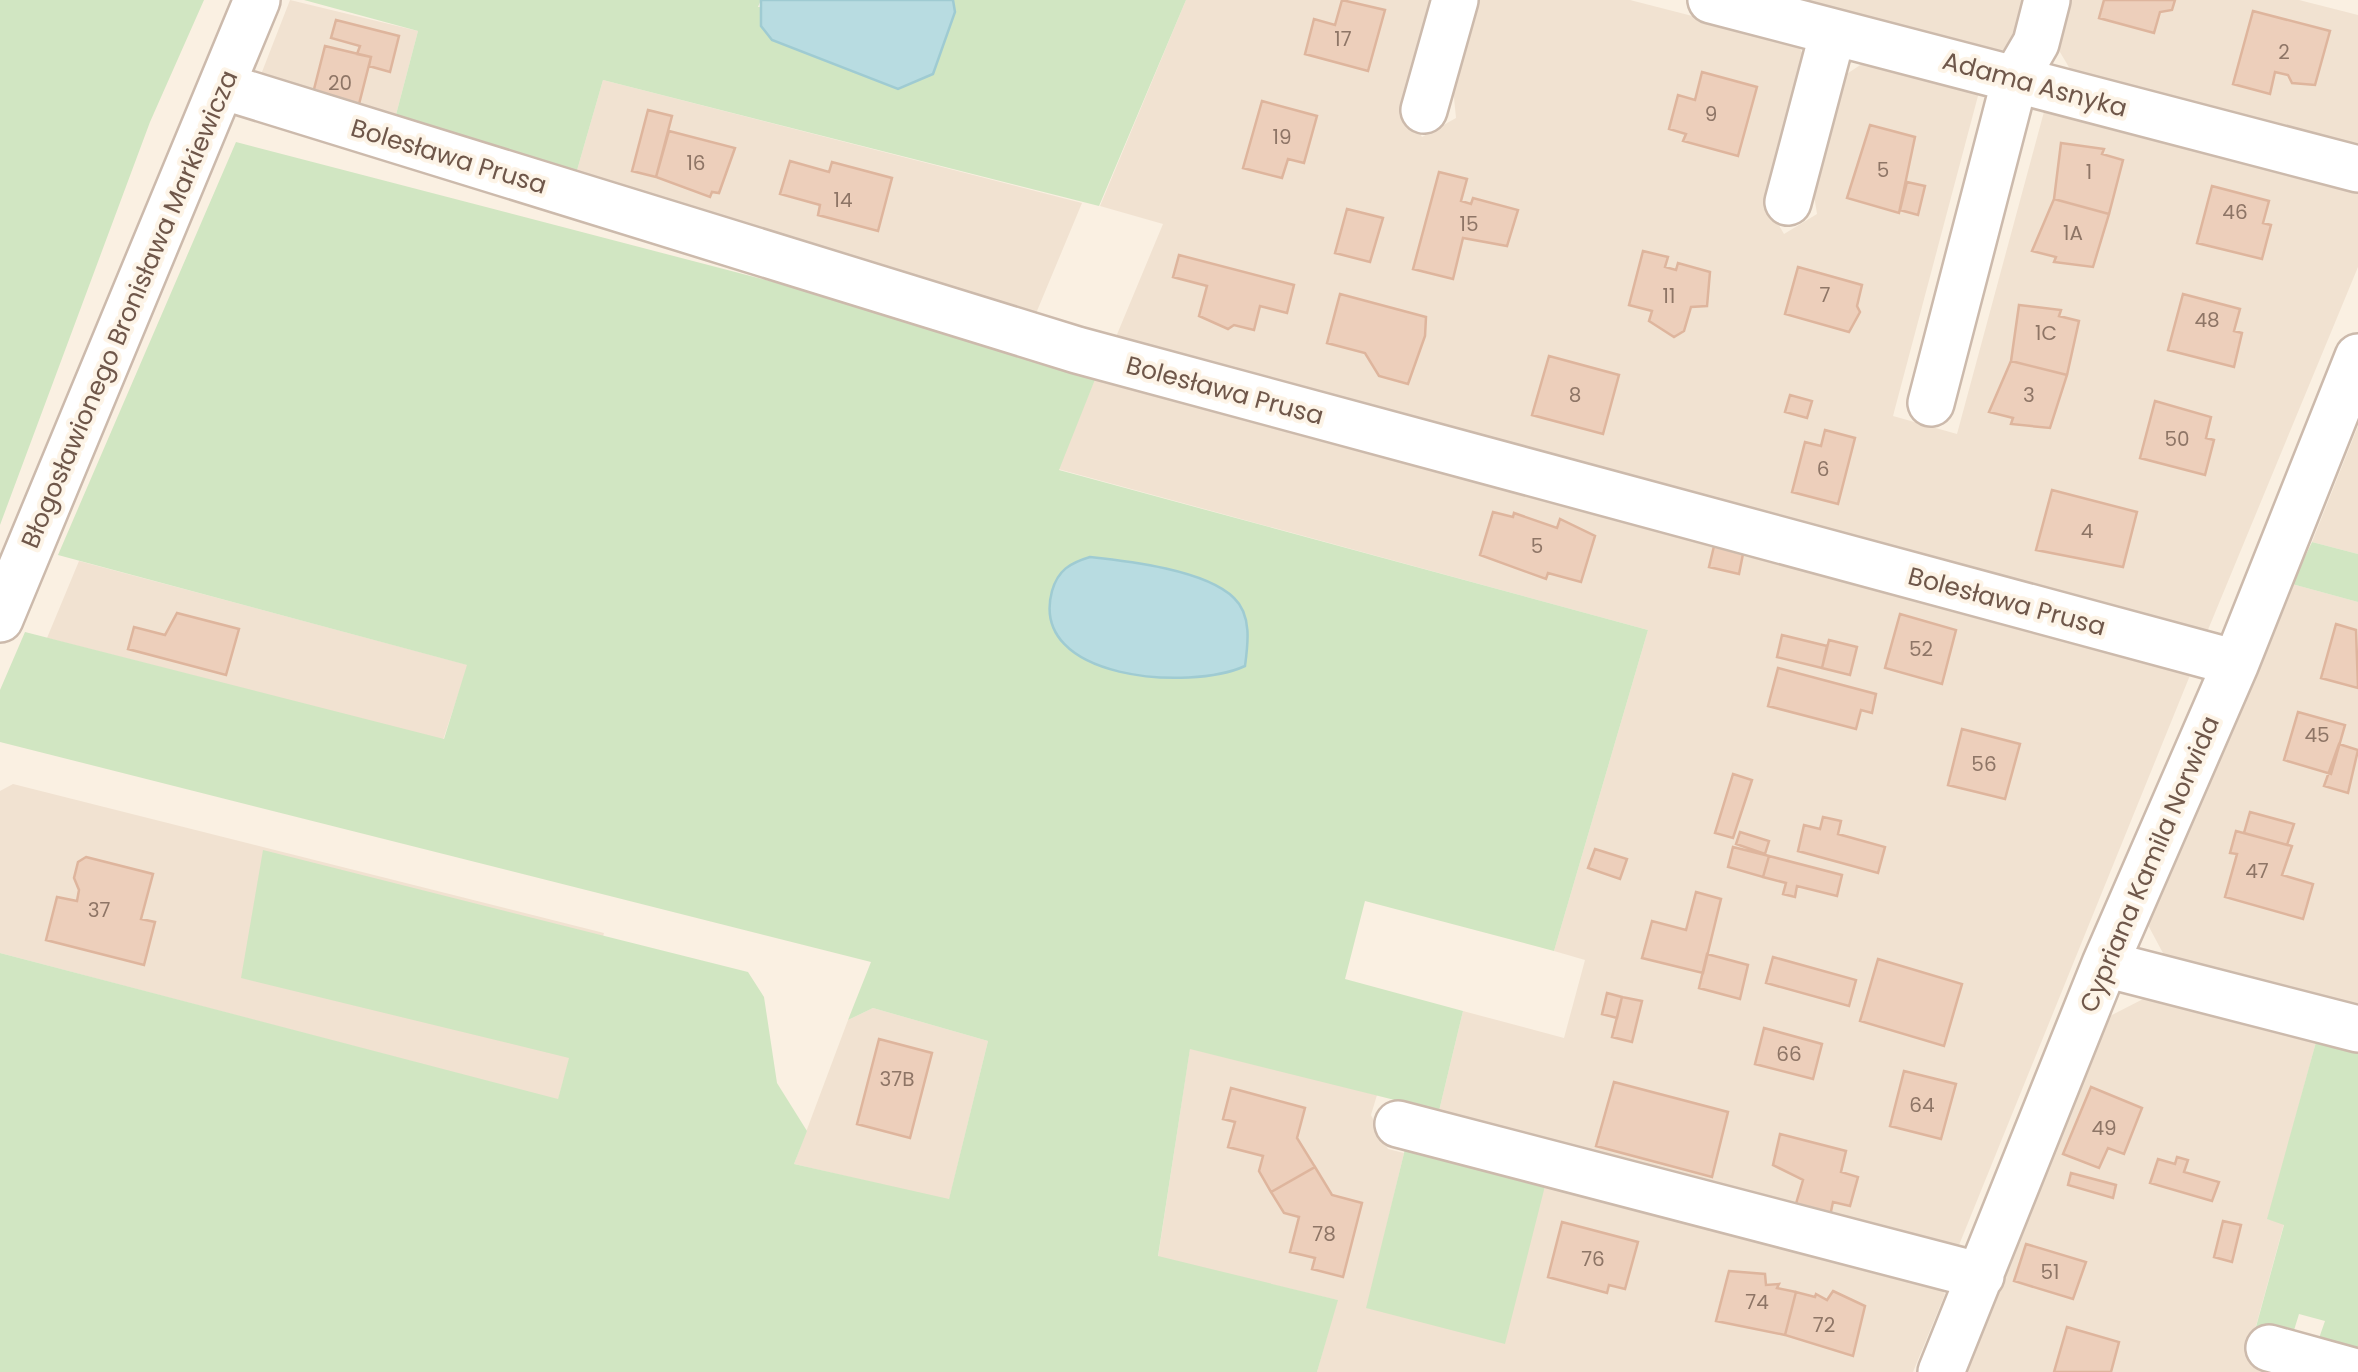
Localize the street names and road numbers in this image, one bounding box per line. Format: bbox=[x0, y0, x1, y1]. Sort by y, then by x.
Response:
street label: Adama Asnyka bbox=[1939, 43, 2131, 126]
street label: Błogosławionego Bronisława Markiewicza bbox=[13, 65, 246, 553]
street label: Bolesława Prusa bbox=[347, 110, 551, 203]
street label: Bolesława Prusa bbox=[1122, 347, 1327, 434]
street label: Bolesława Prusa bbox=[1904, 558, 2109, 645]
street label: Cypriana Kamila Norwida bbox=[2071, 711, 2228, 1018]

